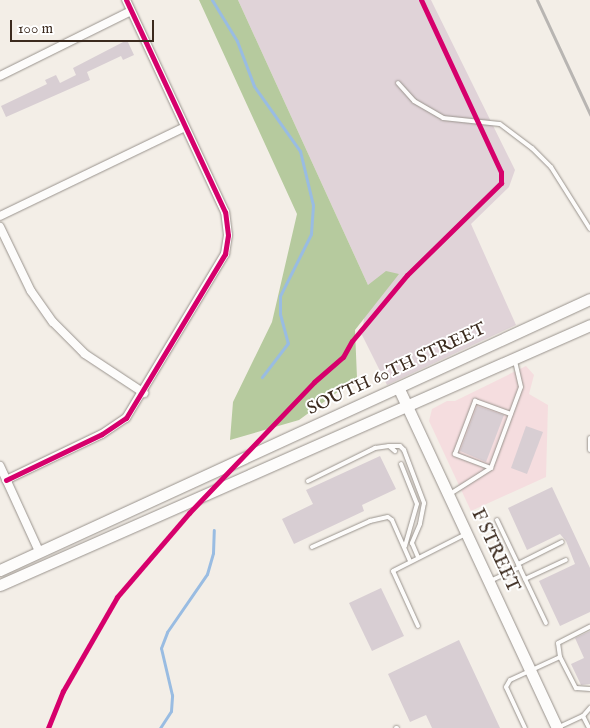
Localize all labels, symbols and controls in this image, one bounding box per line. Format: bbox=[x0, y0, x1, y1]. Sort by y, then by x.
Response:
scale bar bbox=[12, 10, 156, 42]
text: 100 m bbox=[18, 19, 53, 38]
street label: SOUTH 60TH STREET bbox=[304, 319, 490, 421]
street label: F STREET bbox=[465, 506, 523, 596]

